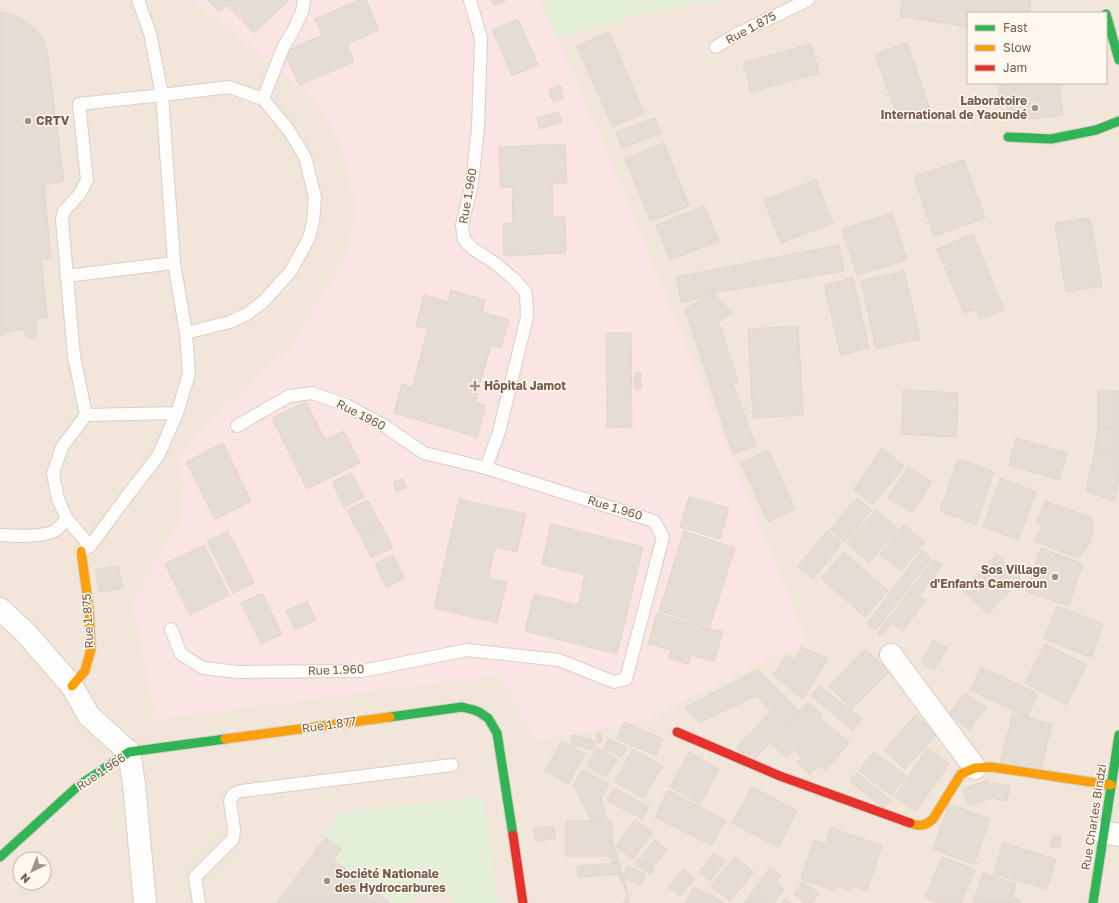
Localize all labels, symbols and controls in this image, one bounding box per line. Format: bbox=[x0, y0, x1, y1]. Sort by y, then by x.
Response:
street label: Rue 1.875 bbox=[723, 8, 779, 47]
legend bbox=[967, 12, 1107, 84]
text: Fast bbox=[1003, 20, 1028, 35]
text: Slow bbox=[1003, 40, 1031, 55]
text: Jam bbox=[1003, 60, 1027, 75]
place label: Laboratoire International de Yaoundé bbox=[880, 93, 1027, 122]
marker: Laboratoire International de Yaoundé bbox=[1030, 103, 1040, 113]
place label: CRTV bbox=[36, 113, 70, 128]
marker: CRTV bbox=[23, 116, 33, 126]
street label: Rue 1.960 bbox=[455, 167, 480, 225]
place label: Hôpital Jamot bbox=[484, 378, 566, 393]
marker: Hôpital Jamot bbox=[469, 380, 481, 392]
street label: Rue 1960 bbox=[334, 396, 388, 433]
street label: Rue 1.960 bbox=[586, 492, 644, 523]
place label: Sos Village d'Enfants Cameroun bbox=[930, 562, 1047, 591]
marker: Sos Village d'Enfants Cameroun bbox=[1050, 572, 1060, 582]
street label: Rue 1.875 bbox=[79, 593, 96, 649]
street label: Rue 1.960 bbox=[307, 661, 364, 678]
street label: Rue 1.877 bbox=[301, 713, 357, 736]
street label: Rue 1.966 bbox=[73, 750, 128, 794]
street label: Rue Charles Bindzi bbox=[1078, 763, 1109, 871]
north arrow bbox=[12, 851, 52, 891]
place label: Société Nationale des Hydrocarbures bbox=[335, 866, 446, 895]
text: N bbox=[17, 871, 32, 886]
marker: Société Nationale des Hydrocarbures bbox=[322, 876, 332, 886]

